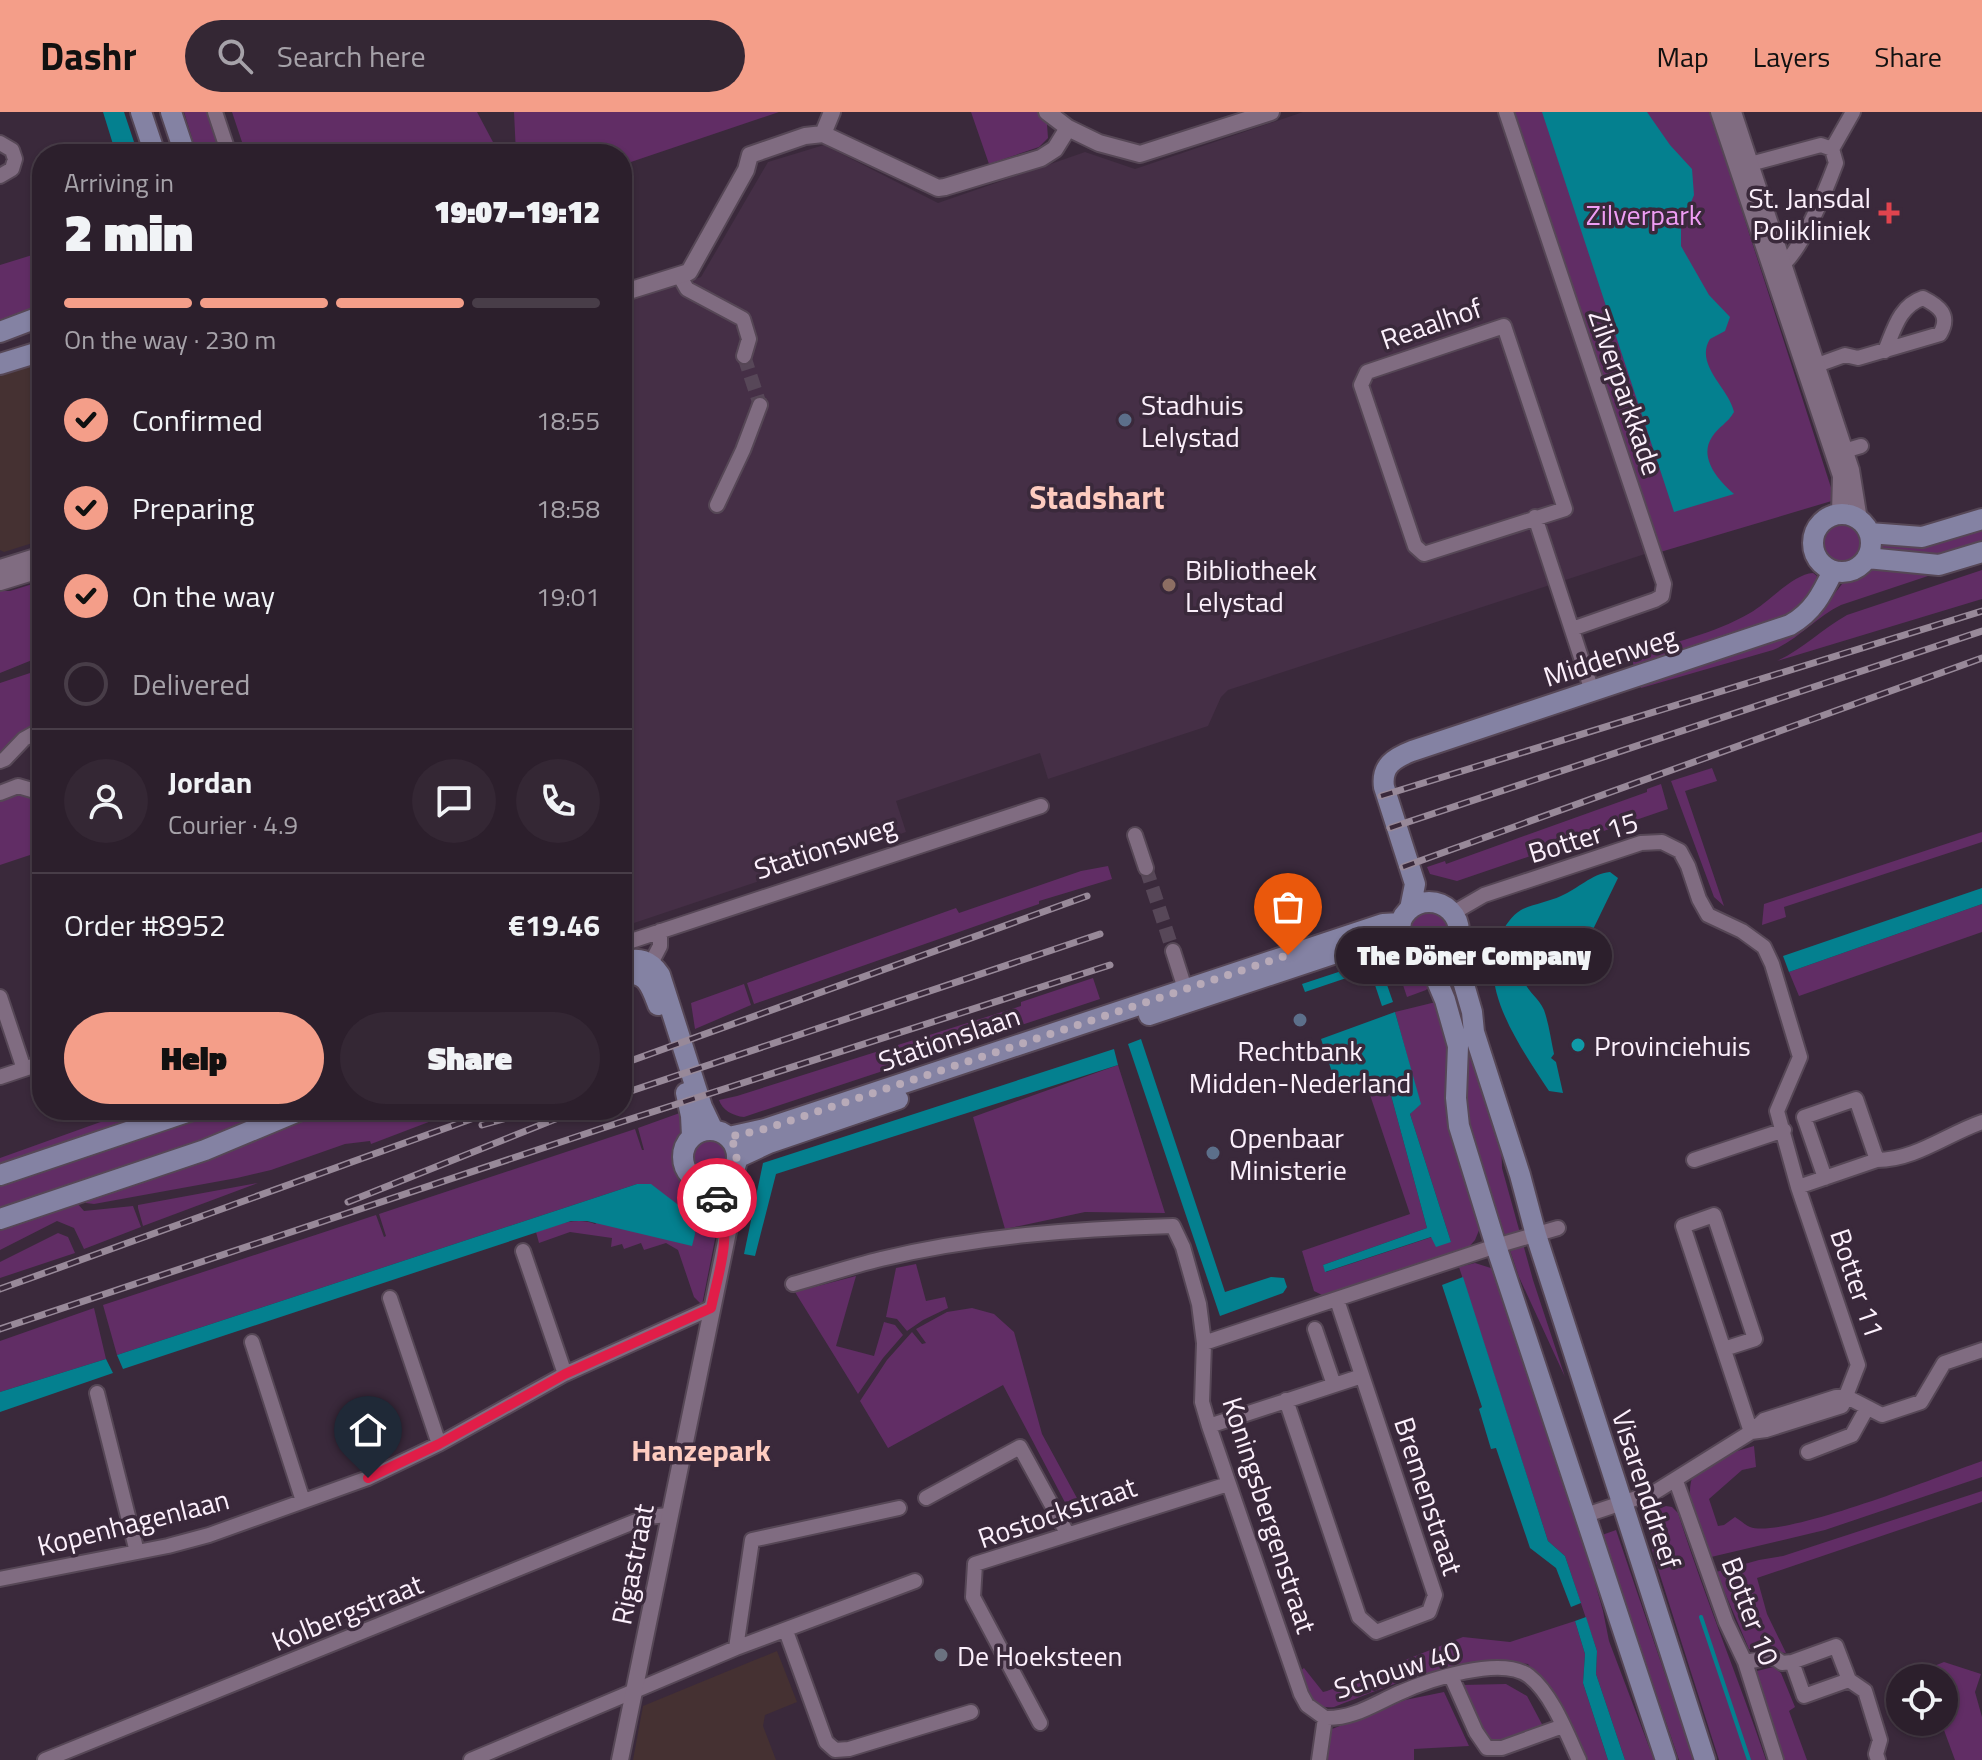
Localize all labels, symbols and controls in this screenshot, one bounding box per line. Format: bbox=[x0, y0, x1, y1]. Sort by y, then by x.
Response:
search box bbox=[185, 20, 745, 92]
text: Dashr bbox=[40, 27, 137, 85]
text: Search here bbox=[277, 33, 426, 79]
icon: search bbox=[213, 34, 257, 78]
text: Map bbox=[1656, 35, 1709, 78]
text: Layers bbox=[1753, 35, 1830, 78]
text: Share bbox=[1874, 35, 1942, 78]
text: Arriving in bbox=[64, 163, 174, 202]
place label: St. Jansdal Polikliniek bbox=[1749, 176, 1871, 251]
text: 19:07–19:12 bbox=[434, 189, 600, 235]
text: 2 min bbox=[64, 192, 193, 271]
park label: Zilverpark bbox=[1586, 193, 1702, 236]
marker: St. Jansdal Polikliniek bbox=[1878, 202, 1900, 224]
street label: Reaalhof bbox=[1374, 285, 1488, 360]
street label: Zilverparkkade bbox=[1578, 303, 1674, 481]
text: On the way · 230 m bbox=[64, 320, 276, 359]
place label: Stadhuis Lelystad bbox=[1141, 383, 1244, 458]
text: Confirmed bbox=[132, 397, 263, 443]
icon: check bbox=[64, 398, 108, 442]
text: 18:55 bbox=[536, 401, 600, 440]
marker: Stadhuis Lelystad bbox=[1116, 411, 1134, 429]
district label: Stadshart bbox=[1029, 473, 1165, 521]
text: Preparing bbox=[132, 485, 254, 531]
icon: check bbox=[64, 486, 108, 530]
text: 18:58 bbox=[536, 489, 600, 528]
place label: Bibliotheek Lelystad bbox=[1185, 548, 1317, 623]
text: On the way bbox=[132, 573, 275, 619]
icon: check bbox=[64, 574, 108, 618]
marker: Bibliotheek Lelystad bbox=[1160, 576, 1178, 594]
text: 19:01 bbox=[536, 577, 600, 616]
street label: Middenweg bbox=[1538, 614, 1682, 698]
text: Delivered bbox=[132, 661, 250, 707]
button: person bbox=[64, 759, 148, 843]
text: Jordan bbox=[168, 759, 252, 805]
button: chat bbox=[412, 759, 496, 843]
button: phone bbox=[516, 759, 600, 843]
street label: Botter 15 bbox=[1523, 800, 1643, 874]
street label: Stationsweg bbox=[748, 804, 902, 890]
text: Courier · 4.9 bbox=[168, 805, 298, 844]
pin bbox=[1254, 873, 1322, 955]
icon: bag bbox=[1266, 885, 1310, 929]
text: Order #8952 bbox=[64, 902, 226, 948]
text: €19.46 bbox=[508, 902, 600, 948]
callout: The Döner Company bbox=[1336, 927, 1612, 983]
text: The Döner Company bbox=[1357, 936, 1591, 975]
street label: Stationslaan bbox=[872, 994, 1026, 1082]
marker: Rechtbank Midden-Nederland bbox=[1291, 1011, 1309, 1029]
button: Help bbox=[64, 1012, 324, 1104]
button: Share bbox=[340, 1012, 600, 1104]
place label: Provinciehuis bbox=[1594, 1024, 1751, 1067]
place label: Rechtbank Midden-Nederland bbox=[1189, 1029, 1411, 1104]
marker: Provinciehuis bbox=[1569, 1036, 1587, 1054]
place label: Openbaar Ministerie bbox=[1229, 1116, 1347, 1191]
marker: Openbaar Ministerie bbox=[1204, 1144, 1222, 1162]
courier bbox=[677, 1158, 757, 1238]
icon: car bbox=[695, 1176, 739, 1220]
street label: Botter 11 bbox=[1819, 1223, 1897, 1343]
street label: Koningsbergenstraat bbox=[1212, 1391, 1329, 1639]
pin bbox=[334, 1396, 402, 1478]
street label: Visarenddreef bbox=[1601, 1404, 1693, 1575]
icon: home bbox=[346, 1408, 390, 1452]
street label: Bremenstraat bbox=[1383, 1411, 1475, 1581]
district label: Hanzepark bbox=[631, 1427, 771, 1473]
street label: Rostockstraat bbox=[972, 1465, 1142, 1559]
street label: Kopenhagenlaan bbox=[33, 1477, 233, 1567]
street label: Rigastraat bbox=[599, 1500, 665, 1628]
street label: Botter 10 bbox=[1711, 1551, 1791, 1671]
street label: Kolbergstraat bbox=[265, 1562, 429, 1662]
street label: Schouw 40 bbox=[1328, 1628, 1466, 1710]
place label: De Hoeksteen bbox=[957, 1634, 1123, 1677]
marker: De Hoeksteen bbox=[932, 1646, 950, 1664]
map controls bbox=[1886, 1664, 1958, 1736]
button: locate bbox=[1886, 1664, 1958, 1736]

